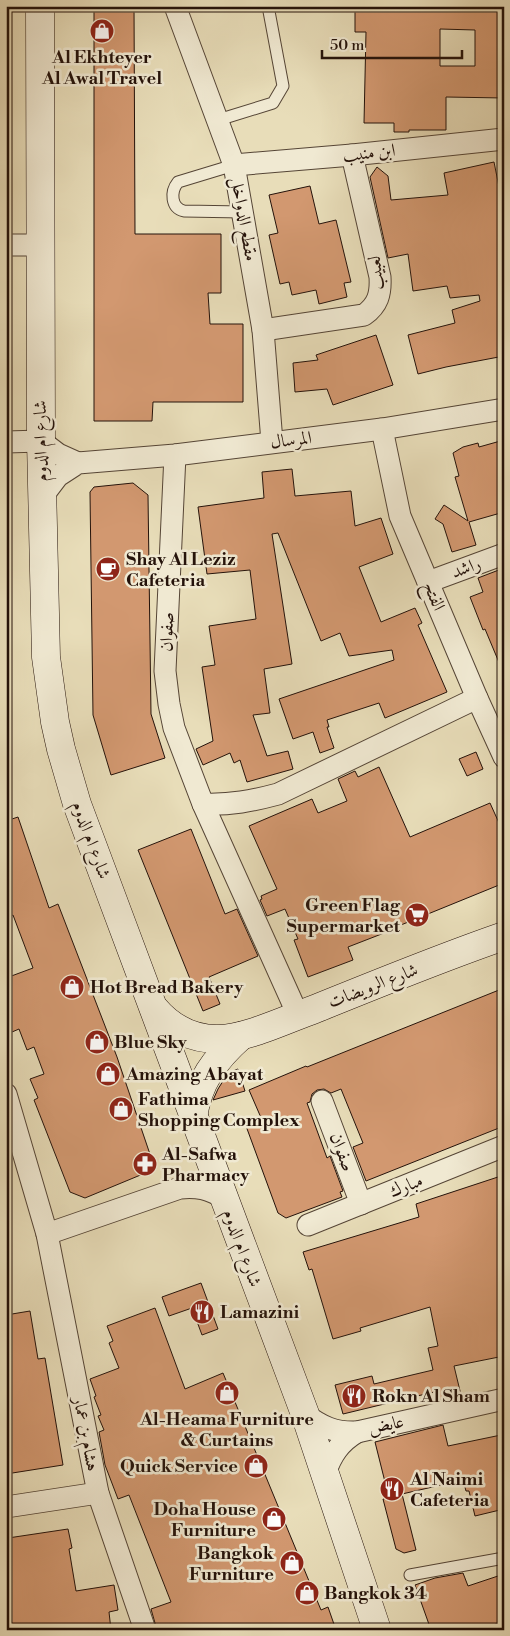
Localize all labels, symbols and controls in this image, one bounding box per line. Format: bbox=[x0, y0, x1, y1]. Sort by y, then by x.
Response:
shop icon: Al Ekhteyer Al Awal Travel bbox=[89, 18, 115, 44]
scale bar bbox=[322, 28, 462, 60]
text: 50 m bbox=[330, 36, 364, 55]
place label: Al Ekhteyer Al Awal Travel bbox=[41, 46, 162, 90]
street label: ابن منيب bbox=[342, 139, 397, 167]
street label: مقطع الدواخل bbox=[221, 175, 263, 264]
street label: لعبيب bbox=[363, 255, 389, 291]
street label: شارع ام الدوم bbox=[29, 400, 57, 482]
street label: المرسال bbox=[269, 426, 313, 454]
place label: Shay Al Leziz Cafeteria bbox=[126, 548, 236, 592]
street label: راشد bbox=[448, 552, 484, 584]
cafe icon: Shay Al Leziz Cafeteria bbox=[95, 556, 121, 582]
street label: الفتح bbox=[414, 578, 450, 616]
street label: صفوان bbox=[155, 612, 179, 652]
street label: شارع ام الدوم bbox=[63, 798, 116, 883]
place label: Green Flag Supermarket bbox=[286, 894, 401, 938]
supermarket icon: Green Flag Supermarket bbox=[404, 902, 430, 928]
street label: شارع الرويضات bbox=[325, 958, 422, 1016]
shop icon: Hot Bread Bakery bbox=[59, 974, 85, 1000]
place label: Hot Bread Bakery bbox=[90, 976, 244, 999]
shop icon: Blue Sky bbox=[84, 1029, 110, 1055]
place label: Blue Sky bbox=[114, 1031, 188, 1054]
shop icon: Amazing Abayat bbox=[95, 1061, 121, 1087]
place label: Amazing Abayat bbox=[125, 1063, 264, 1086]
place label: Fathima Shopping Complex bbox=[138, 1088, 300, 1132]
shop icon: Fathima Shopping Complex bbox=[108, 1096, 134, 1122]
street label: صفوان bbox=[324, 1129, 360, 1175]
place label: Al-Safwa Pharmacy bbox=[161, 1143, 250, 1187]
pharmacy icon: Al-Safwa Pharmacy bbox=[132, 1151, 158, 1177]
street label: مبارك bbox=[386, 1169, 426, 1203]
street label: شارع ام الدوم bbox=[214, 1206, 267, 1291]
restaurant icon: Lamazini bbox=[189, 1299, 215, 1325]
place label: Lamazini bbox=[220, 1301, 299, 1324]
shop icon: Al-Heama Furniture & Curtains bbox=[214, 1380, 240, 1406]
restaurant icon: Rokn Al Sham bbox=[341, 1383, 367, 1409]
place label: Rokn Al Sham bbox=[372, 1385, 491, 1408]
street label: هشام بن عمار bbox=[63, 1393, 104, 1474]
place label: Al-Heama Furniture & Curtains bbox=[139, 1408, 314, 1452]
street label: عايض bbox=[366, 1410, 406, 1440]
shop icon: Quick Service bbox=[243, 1453, 269, 1479]
place label: Quick Service bbox=[120, 1455, 238, 1478]
place label: Al Naimi Cafeteria bbox=[409, 1468, 489, 1512]
restaurant icon: Al Naimi Cafeteria bbox=[379, 1476, 405, 1502]
place label: Doha House Furniture bbox=[153, 1498, 256, 1542]
shop icon: Doha House Furniture bbox=[261, 1506, 287, 1532]
place label: Bangkok Furniture bbox=[189, 1542, 275, 1586]
shop icon: Bangkok Furniture bbox=[279, 1550, 305, 1576]
shop icon: Bangkok 34 bbox=[294, 1580, 320, 1606]
place label: Bangkok 34 bbox=[324, 1582, 427, 1605]

